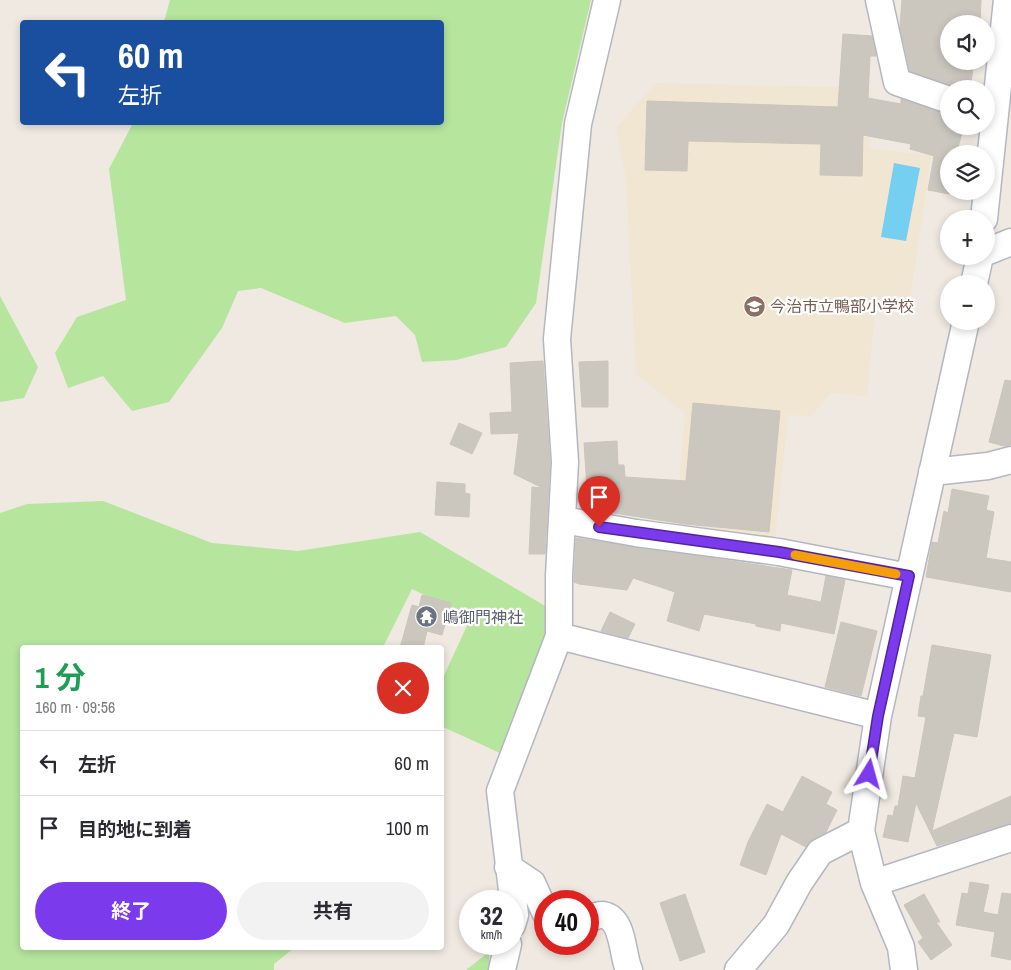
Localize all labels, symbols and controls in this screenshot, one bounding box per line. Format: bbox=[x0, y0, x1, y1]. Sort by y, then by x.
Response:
map controls bbox=[940, 15, 995, 330]
button: sound bbox=[940, 15, 995, 70]
text: 60 m bbox=[118, 32, 183, 79]
icon: left bbox=[35, 40, 100, 105]
text: 左折 bbox=[118, 80, 162, 110]
button: search bbox=[940, 80, 995, 135]
button: layers bbox=[940, 145, 995, 200]
button: + bbox=[940, 210, 995, 265]
button: − bbox=[940, 275, 995, 330]
school or university icon: 今治市立鴨部小学校 bbox=[742, 294, 766, 318]
place label: 今治市立鴨部小学校 bbox=[770, 295, 914, 317]
pin bbox=[578, 476, 620, 527]
icon: arrive bbox=[585, 483, 613, 511]
temple icon: 嶋御門神社 bbox=[415, 605, 439, 629]
place label: 嶋御門神社 bbox=[443, 606, 523, 628]
text: 1 分 bbox=[35, 657, 86, 697]
button: close bbox=[377, 662, 429, 714]
text: 160 m · 09:56 bbox=[35, 696, 115, 718]
position arrow bbox=[842, 747, 894, 799]
icon: left bbox=[35, 749, 63, 777]
text: 60 m bbox=[394, 750, 429, 776]
text: 左折 bbox=[78, 751, 116, 777]
icon: arrive bbox=[35, 814, 63, 842]
text: 100 m bbox=[386, 815, 429, 841]
text: 目的地に到着 bbox=[78, 816, 192, 842]
button: 終了 bbox=[35, 882, 227, 940]
button: 共有 bbox=[237, 882, 429, 940]
speed limit sign: 40 bbox=[534, 890, 599, 955]
text: 32 bbox=[480, 899, 503, 933]
text: km/h bbox=[481, 927, 502, 943]

